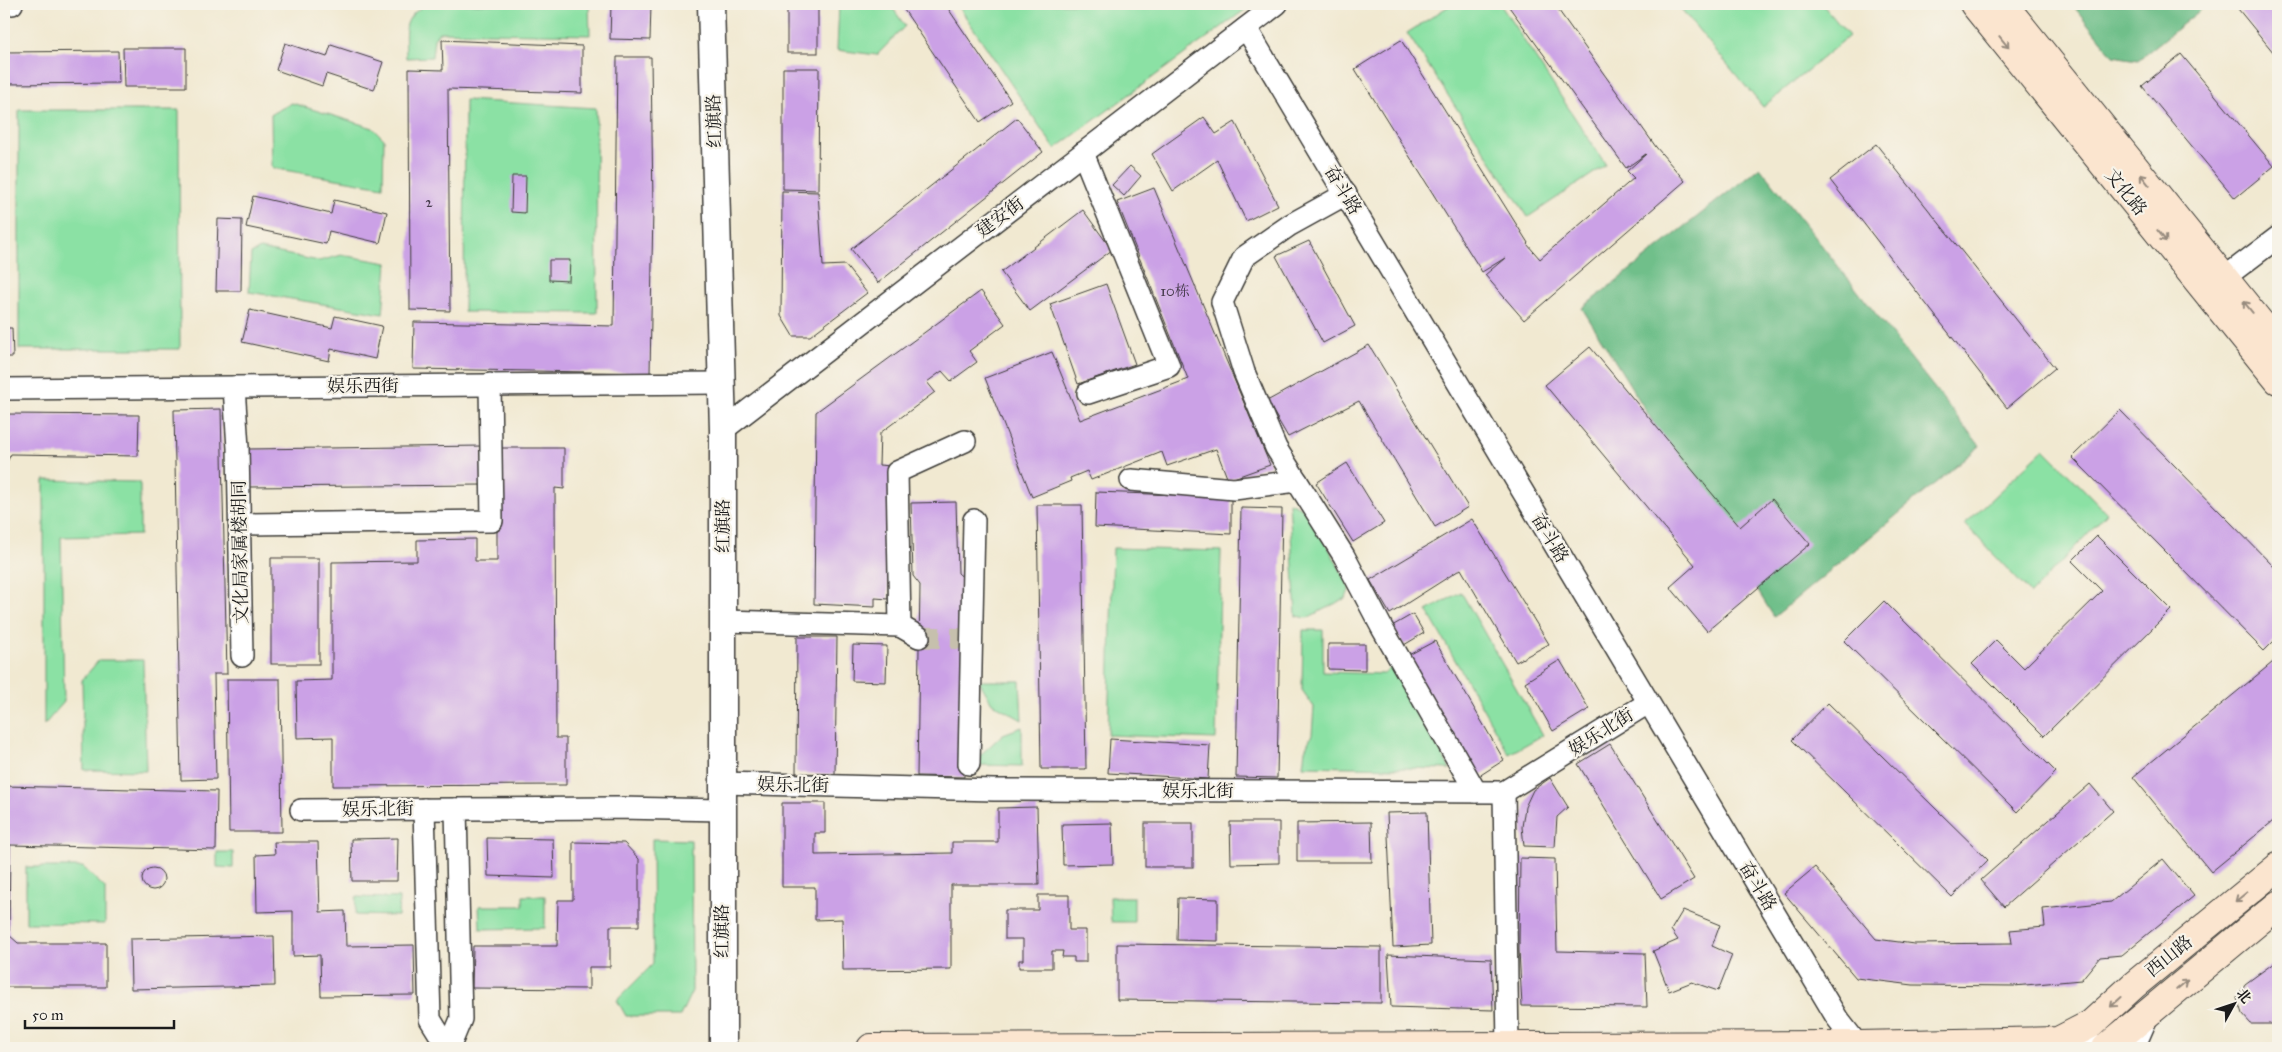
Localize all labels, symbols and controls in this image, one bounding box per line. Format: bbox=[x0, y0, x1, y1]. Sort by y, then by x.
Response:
one-way arrow bbox=[1999, 35, 2010, 48]
street label: 红旗路 bbox=[702, 94, 726, 148]
street label: 奋斗路 bbox=[1320, 161, 1366, 219]
street label: 文化路 bbox=[2100, 164, 2152, 220]
one-way arrow bbox=[2140, 174, 2151, 187]
street label: 建安街 bbox=[972, 192, 1028, 242]
house number: 2 bbox=[425, 193, 433, 211]
one-way arrow bbox=[2156, 229, 2167, 242]
house number: 10栋 bbox=[1160, 282, 1190, 300]
one-way arrow bbox=[2242, 301, 2253, 314]
street label: 娱乐西街 bbox=[327, 375, 399, 397]
street label: 文化局家属楼胡同 bbox=[228, 480, 252, 624]
street label: 红旗路 bbox=[712, 499, 734, 553]
street label: 奋斗路 bbox=[1527, 509, 1573, 567]
street label: 娱乐北街 bbox=[1565, 704, 1637, 760]
street label: 娱乐北街 bbox=[757, 773, 829, 797]
street label: 娱乐北街 bbox=[1162, 780, 1234, 802]
street label: 娱乐北街 bbox=[342, 797, 414, 821]
street label: 奋斗路 bbox=[1735, 857, 1781, 915]
one-way arrow bbox=[2234, 892, 2247, 903]
street label: 红旗路 bbox=[711, 904, 733, 958]
street label: 西山路 bbox=[2141, 930, 2197, 982]
one-way arrow bbox=[2175, 980, 2188, 991]
north arrow bbox=[2210, 980, 2260, 1030]
text: 北 bbox=[2233, 985, 2255, 1007]
one-way arrow bbox=[2109, 996, 2122, 1007]
scale bar bbox=[25, 997, 174, 1029]
text: 50 m bbox=[32, 1006, 64, 1024]

